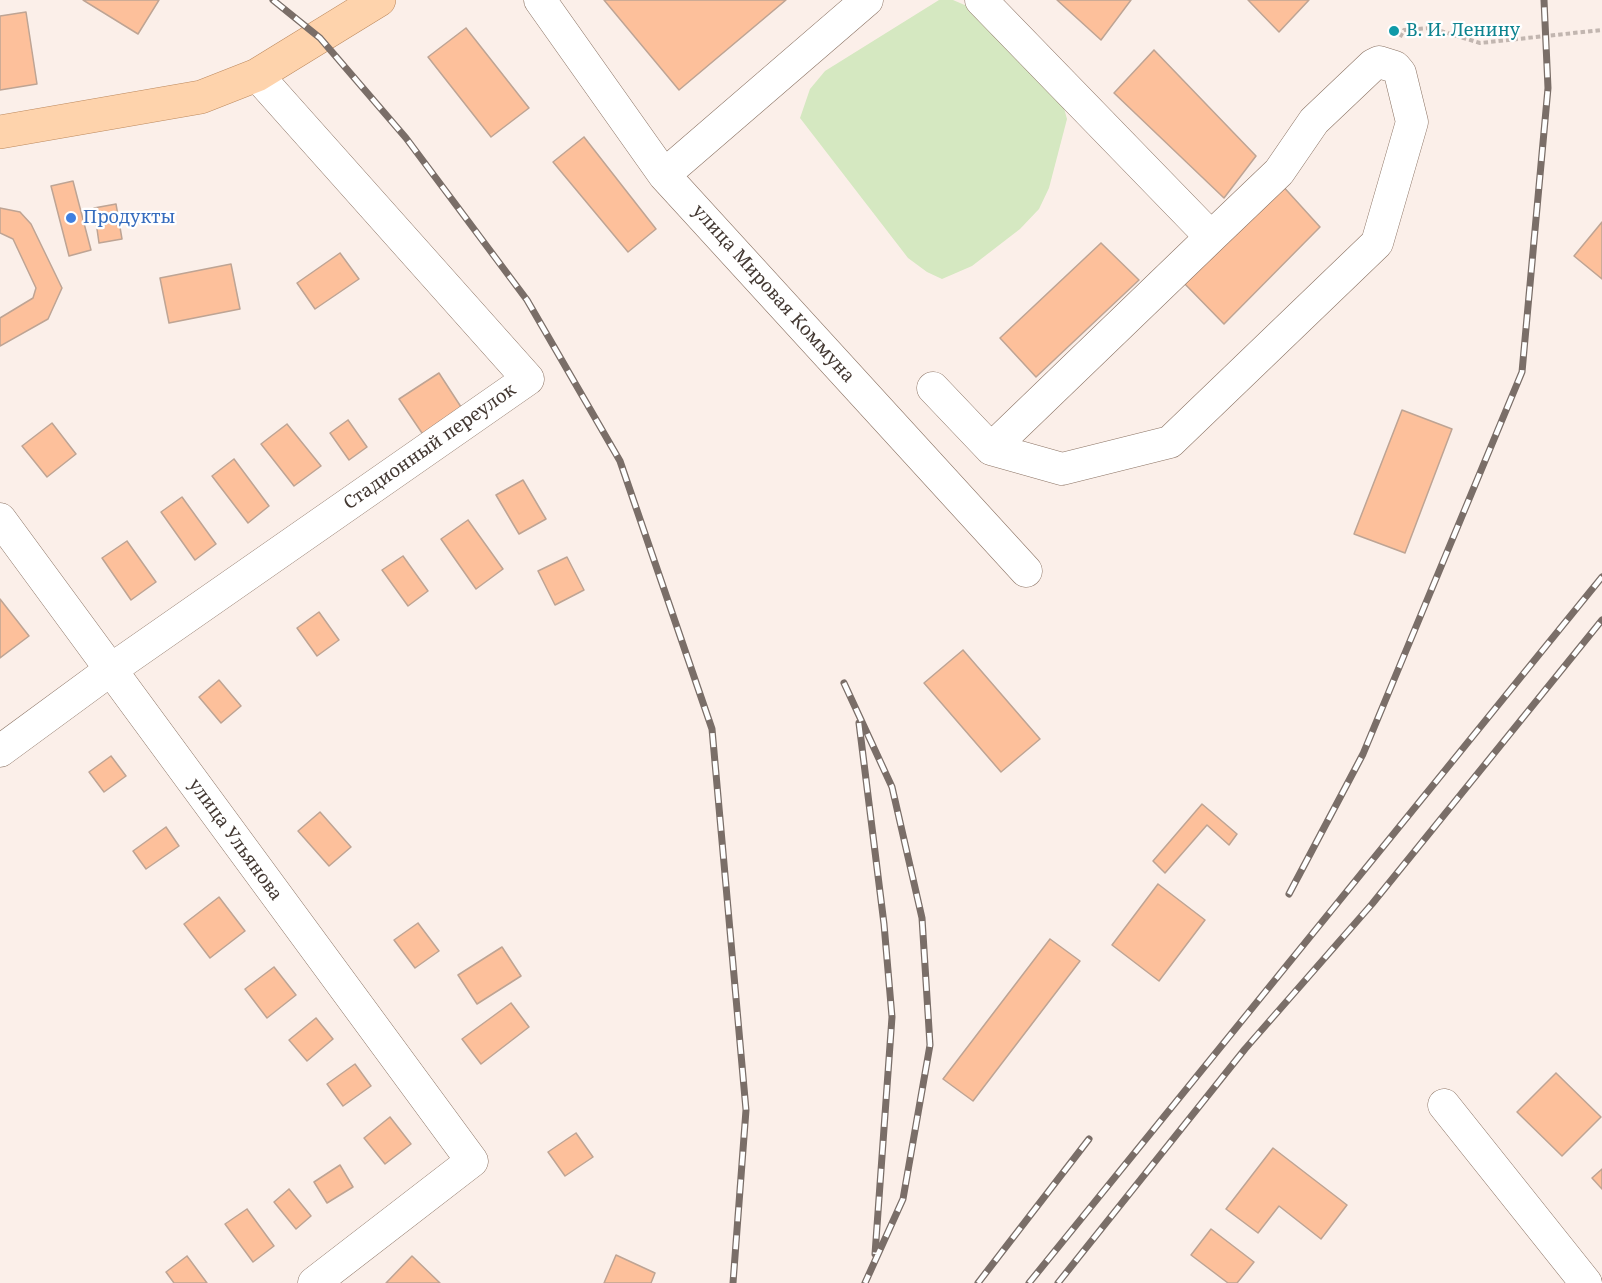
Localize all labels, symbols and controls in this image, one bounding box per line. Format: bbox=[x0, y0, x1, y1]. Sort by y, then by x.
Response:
place label: В. И. Ленину bbox=[1406, 20, 1520, 42]
marker: В. И. Ленину bbox=[1387, 24, 1401, 38]
street label: улица Мировая Коммуна bbox=[687, 201, 859, 387]
place label: Продукты bbox=[83, 207, 175, 229]
marker: Продукты bbox=[64, 211, 78, 225]
street label: Стадионный переулок bbox=[340, 379, 520, 515]
street label: улица Ульянова bbox=[183, 775, 287, 905]

